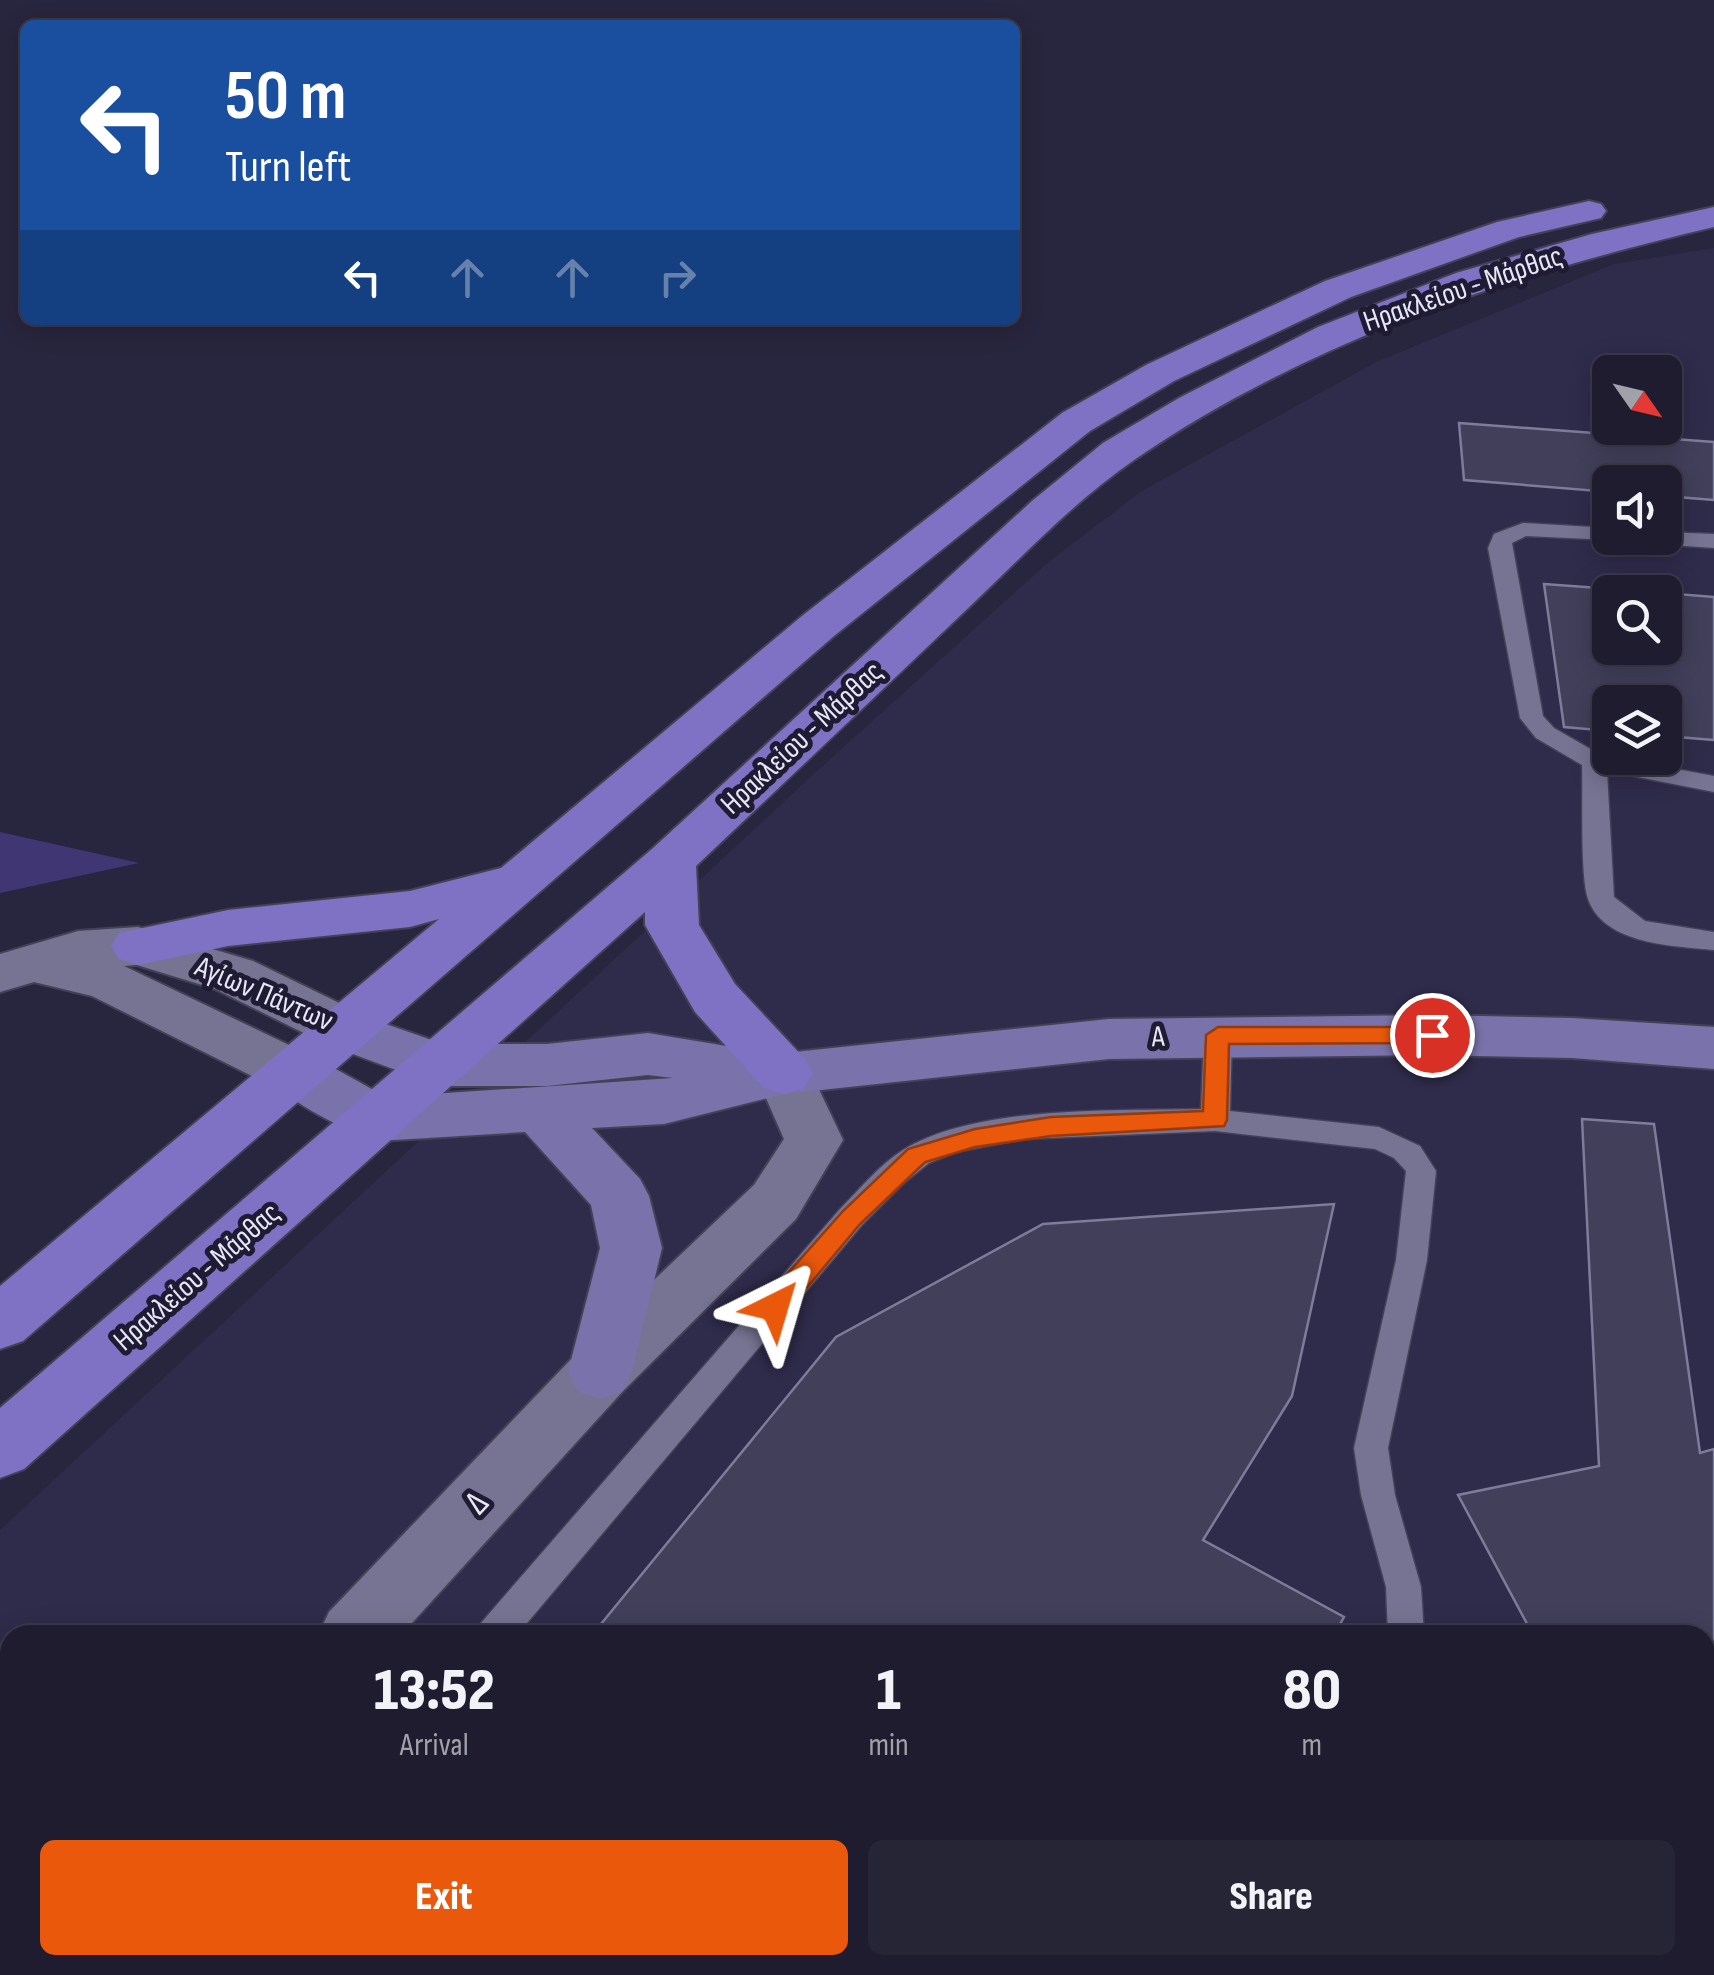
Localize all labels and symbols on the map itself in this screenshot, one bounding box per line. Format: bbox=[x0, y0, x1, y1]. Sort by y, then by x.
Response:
street label: Ηρακλείου - Μάρθας bbox=[1359, 238, 1567, 340]
north arrow bbox=[1592, 355, 1682, 445]
street label: Ηρακλείου - Μάρθας bbox=[714, 654, 890, 822]
street label: Αγίων Πάντων bbox=[189, 949, 338, 1039]
pin bbox=[1390, 993, 1475, 1078]
street label: Α bbox=[1150, 1019, 1165, 1055]
street label: Ηρακλείου - Μάρθας bbox=[107, 1195, 287, 1359]
position arrow bbox=[723, 1255, 827, 1359]
street label: Δ bbox=[456, 1483, 498, 1523]

